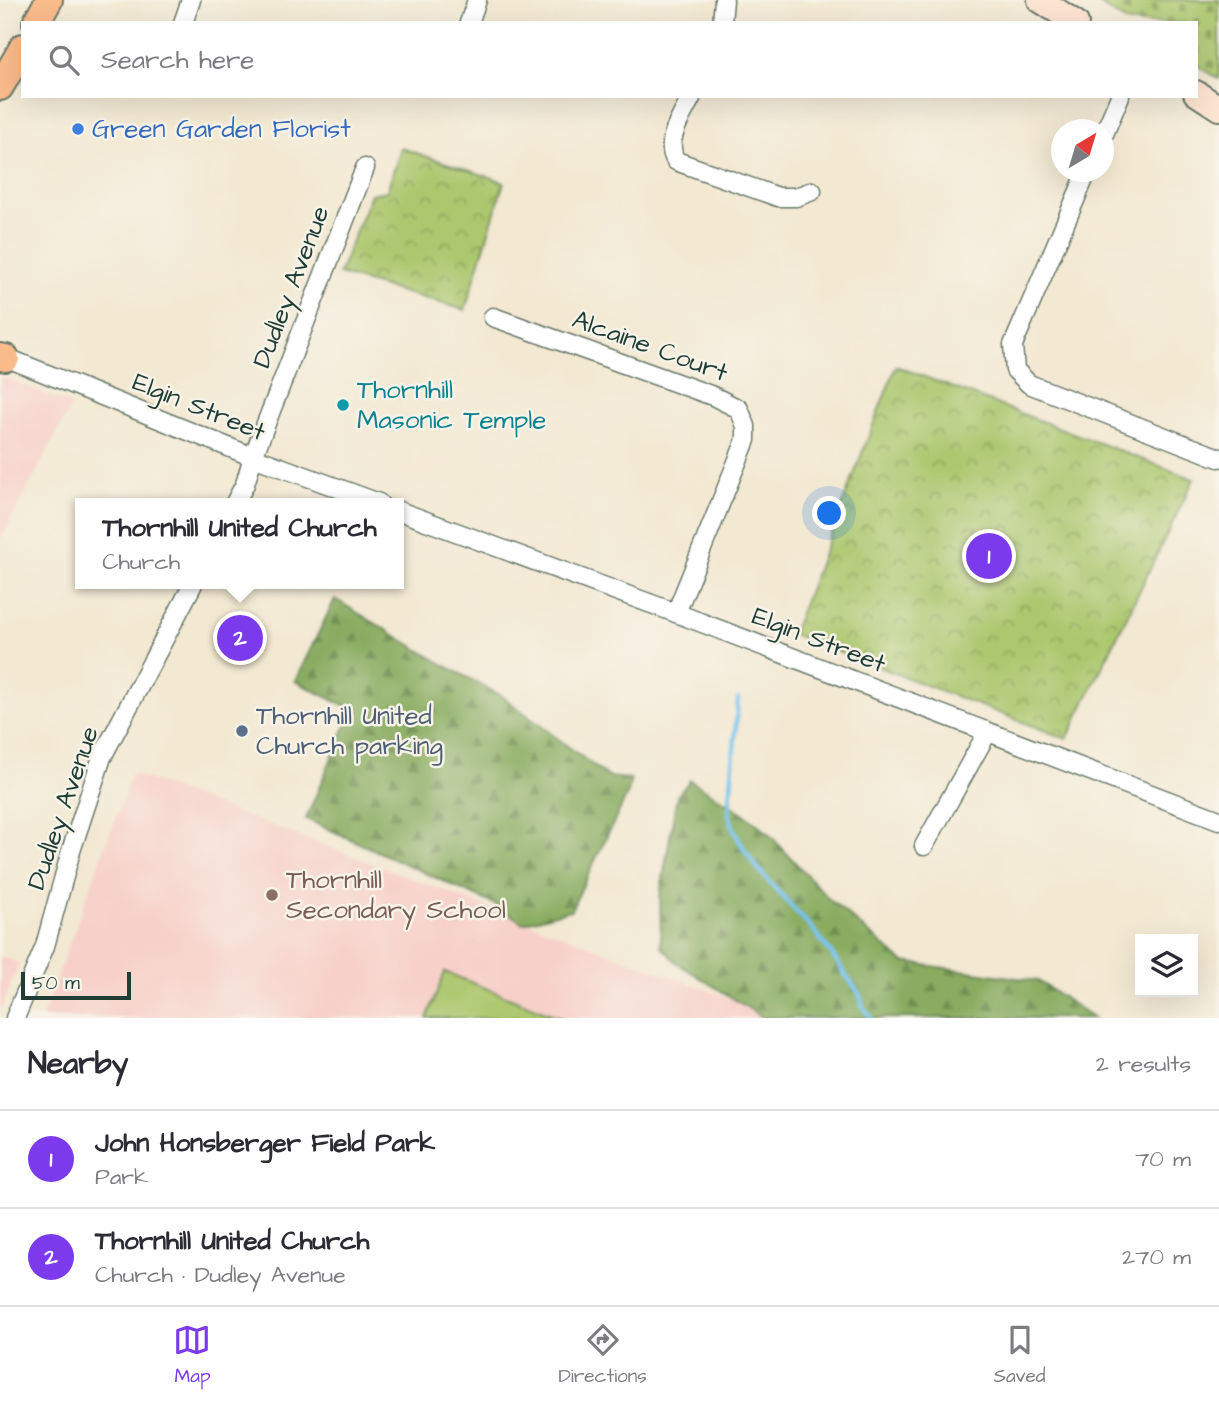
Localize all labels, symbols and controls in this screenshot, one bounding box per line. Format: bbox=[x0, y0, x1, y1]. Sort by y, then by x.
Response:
search box bbox=[21, 21, 1198, 98]
icon: search bbox=[45, 41, 83, 79]
text: Search here bbox=[101, 42, 254, 78]
place label: Green Garden Florist bbox=[92, 111, 351, 147]
north arrow bbox=[1051, 119, 1114, 182]
marker: Green Garden Florist bbox=[70, 121, 86, 137]
street label: Dudley Avenue bbox=[244, 201, 340, 374]
street label: Alcaine Court bbox=[567, 301, 733, 391]
street label: Elgin Street bbox=[126, 364, 271, 452]
place label: Thornhill Masonic Temple bbox=[357, 372, 546, 438]
marker: Thornhill Masonic Temple bbox=[335, 397, 351, 413]
your location bbox=[812, 496, 846, 530]
popup bbox=[75, 498, 404, 589]
text: Thornhill United Church bbox=[102, 510, 377, 546]
pin: 1 bbox=[966, 530, 1012, 582]
text: Church bbox=[102, 546, 180, 578]
street label: Elgin Street bbox=[746, 598, 891, 684]
pin: 2 bbox=[217, 612, 263, 664]
place label: Thornhill United Church parking bbox=[256, 698, 443, 766]
street label: Dudley Avenue bbox=[18, 721, 110, 895]
marker: Thornhill United Church parking bbox=[234, 723, 250, 739]
place label: Thornhill Secondary School bbox=[286, 862, 506, 930]
marker: Thornhill Secondary School bbox=[264, 887, 280, 903]
map controls bbox=[1135, 934, 1198, 997]
button: layers bbox=[1135, 934, 1198, 997]
scale bar bbox=[21, 969, 131, 1001]
text: 50 m bbox=[32, 970, 80, 997]
text: Nearby bbox=[28, 1043, 128, 1085]
text: 2 results bbox=[1096, 1048, 1191, 1080]
text: John Honsberger Field Park bbox=[95, 1125, 435, 1161]
text: 1 bbox=[50, 1143, 52, 1175]
text: 70 m bbox=[1135, 1143, 1191, 1175]
text: Park bbox=[95, 1161, 148, 1193]
text: Thornhill United Church bbox=[95, 1223, 369, 1259]
text: 2 bbox=[44, 1241, 58, 1273]
text: 270 m bbox=[1122, 1241, 1191, 1273]
text: Church · Dudley Avenue bbox=[95, 1259, 346, 1291]
tab: Map bbox=[173, 1321, 211, 1390]
tab: Directions bbox=[558, 1321, 647, 1390]
tab: Saved bbox=[994, 1321, 1045, 1390]

